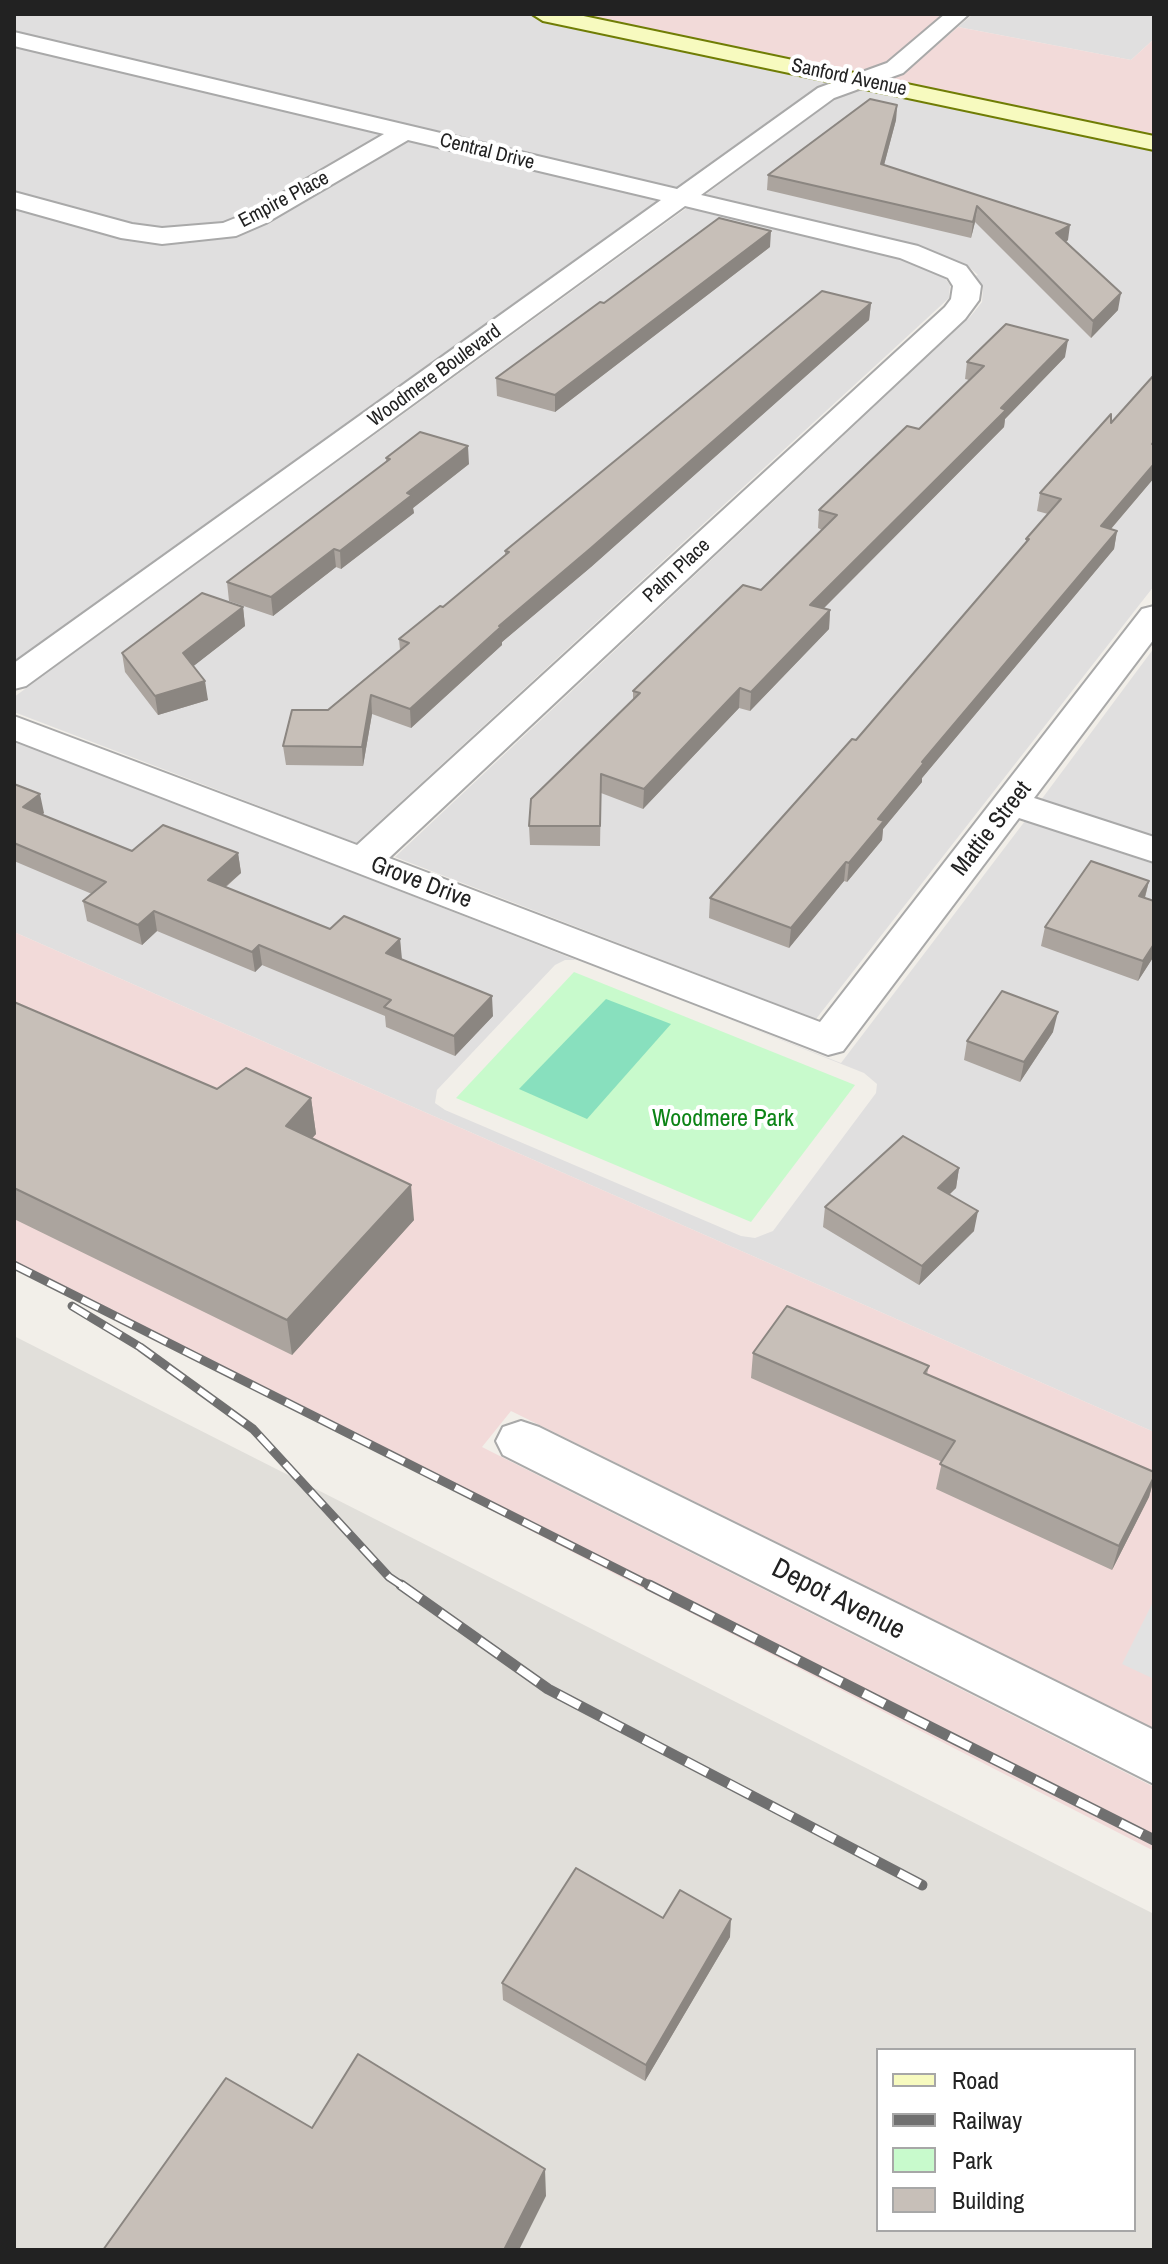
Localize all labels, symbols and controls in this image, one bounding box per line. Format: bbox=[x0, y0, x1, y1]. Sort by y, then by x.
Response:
street label: Sanford Avenue bbox=[789, 54, 909, 102]
street label: Central Drive bbox=[437, 129, 537, 175]
street label: Empire Place bbox=[235, 166, 333, 234]
street label: Woodmere Boulevard bbox=[364, 320, 506, 432]
street label: Palm Place bbox=[638, 534, 716, 608]
street label: Mattie Street bbox=[946, 776, 1038, 882]
street label: Grove Drive bbox=[366, 851, 476, 915]
park label: Woodmere Park bbox=[652, 1106, 794, 1134]
street label: Depot Avenue bbox=[766, 1552, 910, 1648]
legend bbox=[876, 2048, 1136, 2232]
text: Road bbox=[952, 2064, 999, 2096]
text: Railway bbox=[952, 2104, 1022, 2136]
text: Park bbox=[952, 2144, 992, 2176]
text: Building bbox=[952, 2184, 1024, 2216]

